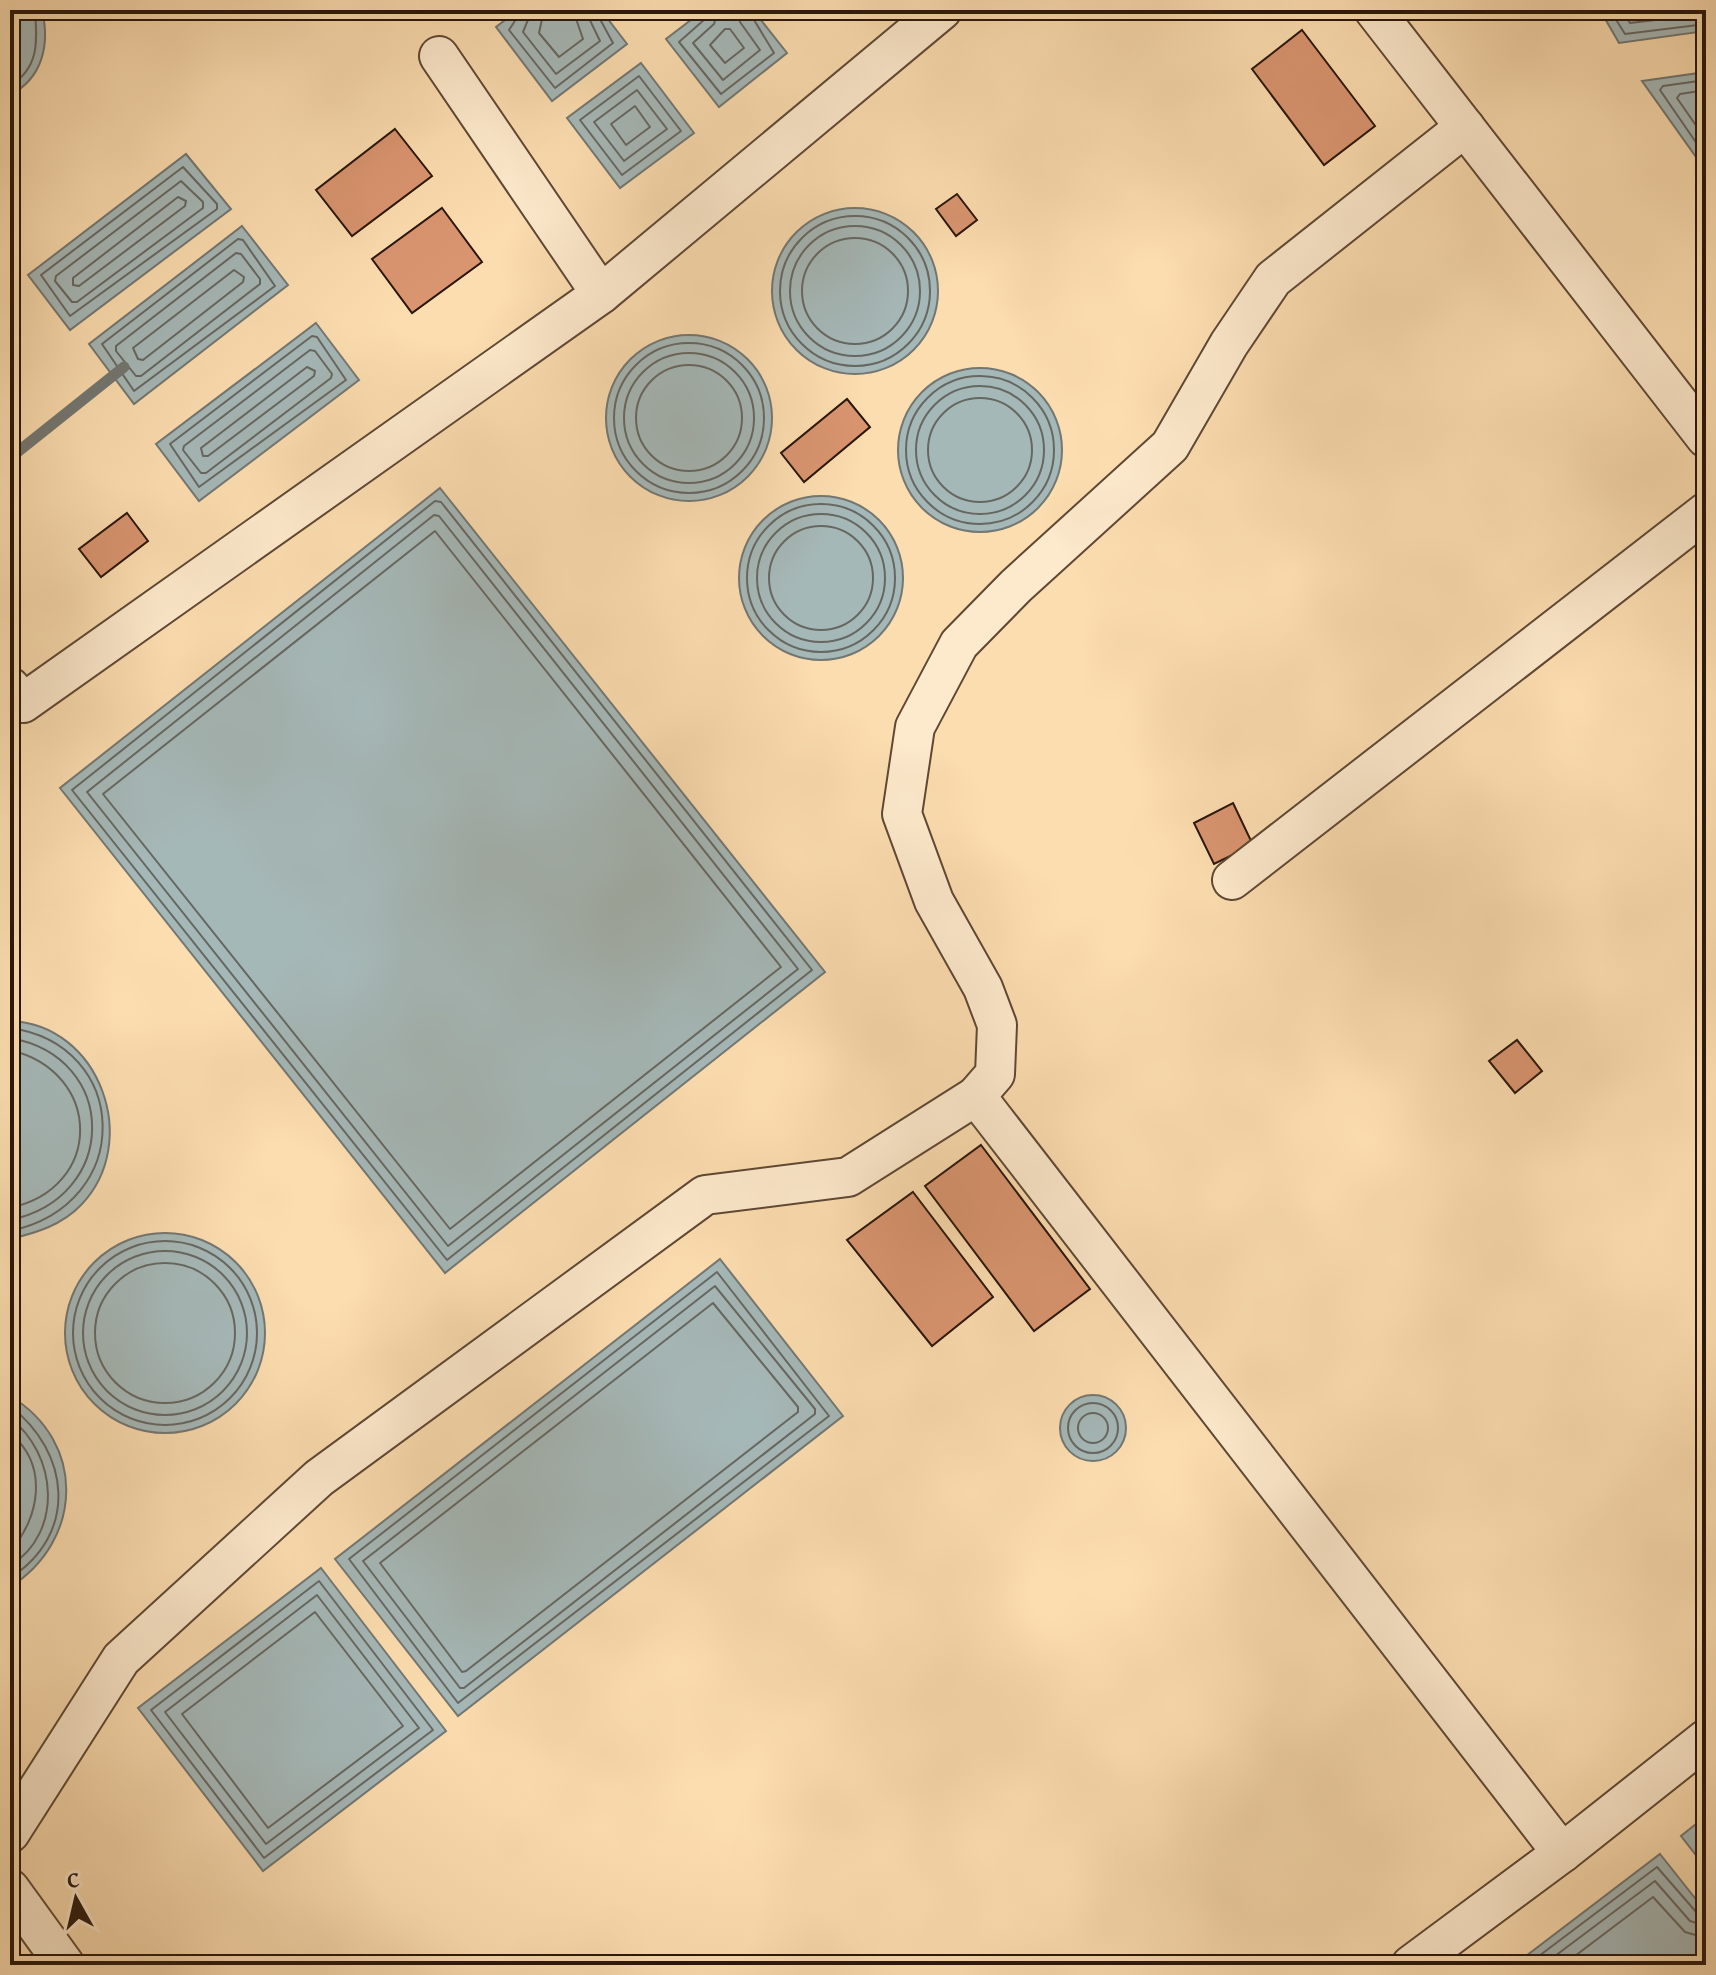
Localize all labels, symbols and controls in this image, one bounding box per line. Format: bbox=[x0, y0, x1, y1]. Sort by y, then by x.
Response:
north arrow bbox=[36, 1859, 116, 1939]
text: С bbox=[65, 1862, 82, 1896]

